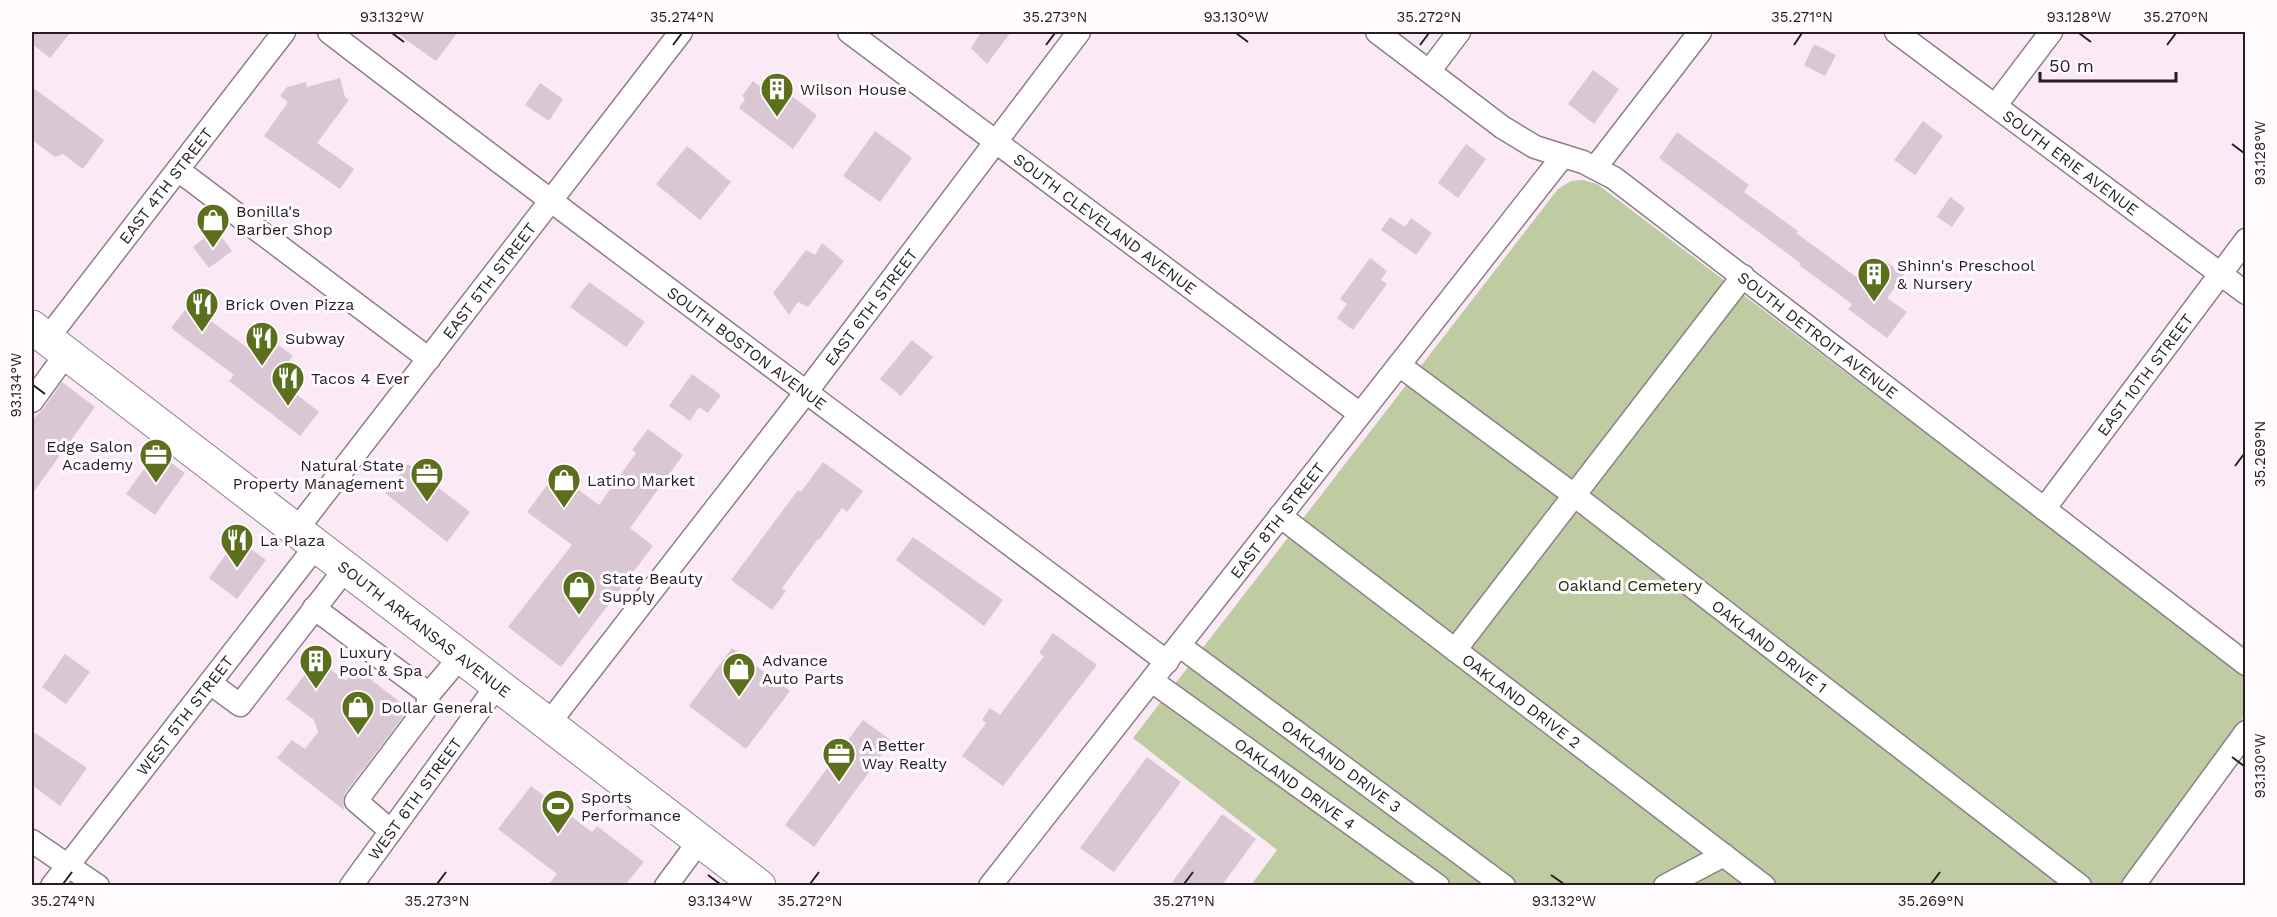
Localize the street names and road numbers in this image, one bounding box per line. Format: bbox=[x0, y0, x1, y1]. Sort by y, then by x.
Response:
street label: SOUTH ERIE AVENUE bbox=[1999, 106, 2142, 220]
street label: EAST 4TH STREET bbox=[115, 124, 217, 248]
street label: SOUTH CLEVELAND AVENUE bbox=[1010, 149, 1200, 299]
street label: EAST 5TH STREET bbox=[439, 219, 540, 343]
street label: EAST 6TH STREET bbox=[821, 245, 922, 369]
street label: SOUTH DETROIT AVENUE bbox=[1734, 268, 1901, 403]
street label: SOUTH BOSTON AVENUE bbox=[663, 283, 830, 414]
street label: EAST 10TH STREET bbox=[2093, 310, 2198, 440]
street label: EAST 8TH STREET bbox=[1226, 459, 1329, 582]
street label: SOUTH ARKANSAS AVENUE bbox=[334, 557, 514, 702]
street label: OAKLAND DRIVE 1 bbox=[1708, 596, 1831, 697]
street label: OAKLAND DRIVE 2 bbox=[1458, 650, 1584, 752]
street label: WEST 5TH STREET bbox=[132, 652, 237, 779]
street label: OAKLAND DRIVE 3 bbox=[1278, 716, 1405, 817]
street label: WEST 6TH STREET bbox=[364, 734, 466, 864]
street label: OAKLAND DRIVE 4 bbox=[1231, 734, 1359, 834]

